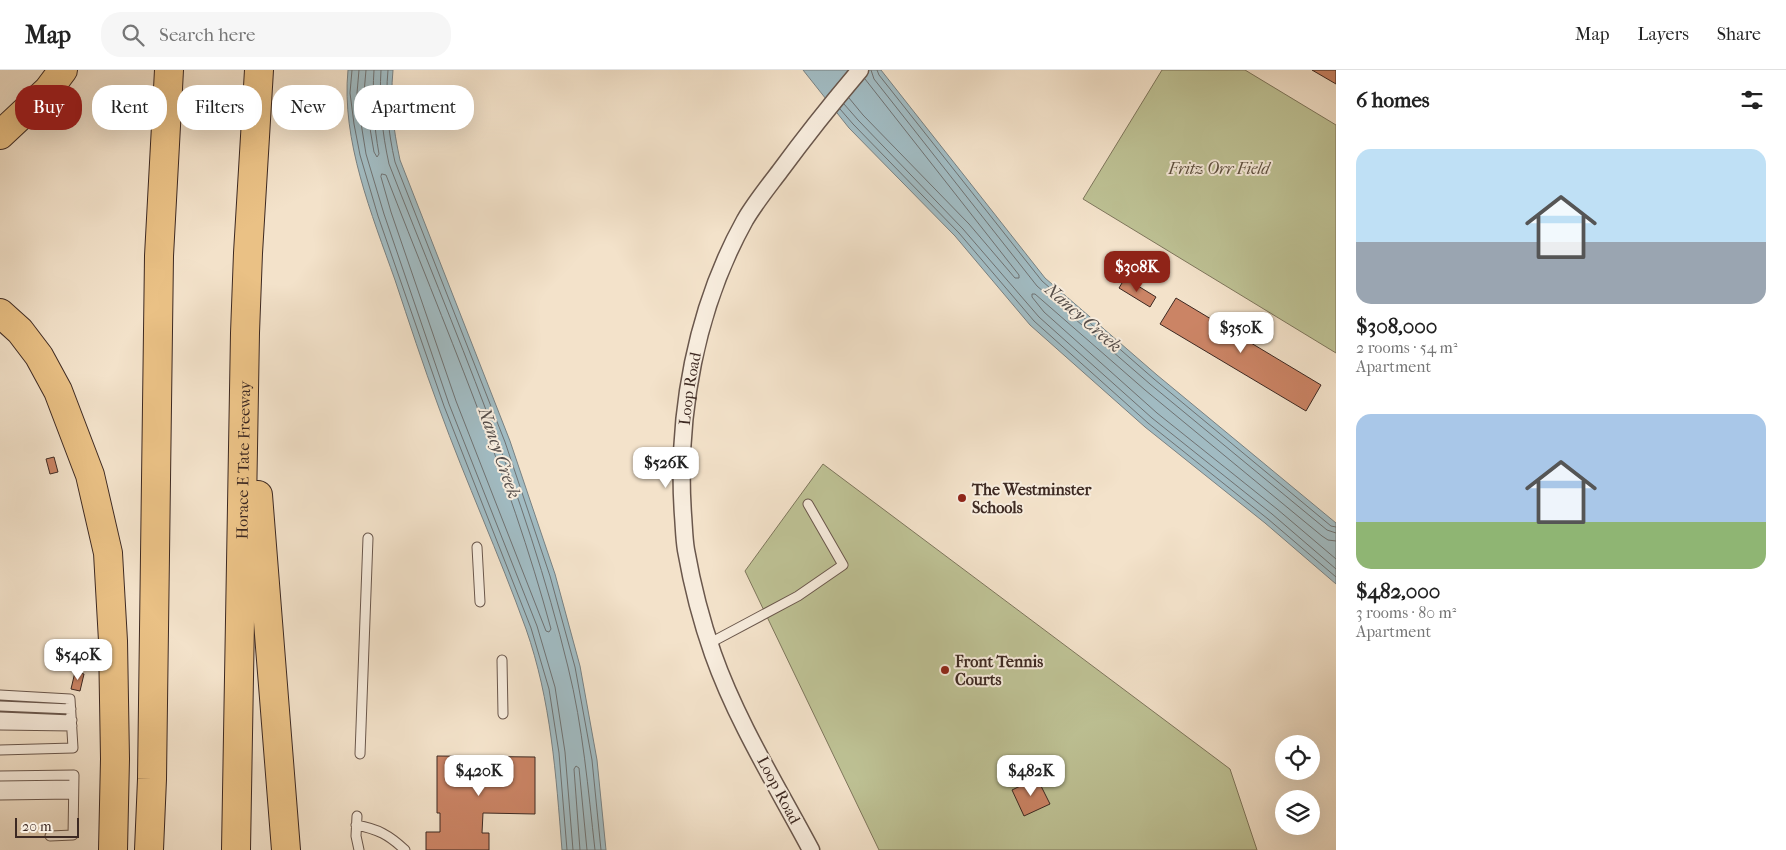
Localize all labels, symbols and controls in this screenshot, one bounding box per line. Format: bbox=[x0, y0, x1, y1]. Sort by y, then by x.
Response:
search box bbox=[101, 12, 451, 57]
text: Map bbox=[25, 21, 71, 49]
icon: search bbox=[119, 21, 147, 49]
text: Search here bbox=[159, 24, 255, 46]
text: Map bbox=[1575, 24, 1609, 45]
text: Layers bbox=[1637, 24, 1689, 45]
text: Share bbox=[1717, 24, 1761, 45]
chip: Buy bbox=[15, 85, 82, 130]
chip: Rent bbox=[92, 85, 167, 130]
chip: Filters bbox=[177, 85, 262, 130]
chip: New bbox=[272, 85, 344, 130]
chip: Apartment bbox=[354, 85, 474, 130]
icon: filters bbox=[1738, 86, 1766, 114]
text: 6 homes bbox=[1356, 88, 1430, 112]
park label: Fritz Orr Field bbox=[1168, 159, 1271, 178]
icon: home bbox=[1516, 182, 1606, 272]
pin: $308K bbox=[1102, 250, 1172, 293]
text: $308K bbox=[1115, 257, 1159, 276]
water label: Nancy Creek bbox=[1040, 278, 1126, 357]
pin: $350K bbox=[1206, 312, 1276, 354]
text: $308,000 bbox=[1356, 314, 1437, 338]
text: $350K bbox=[1220, 318, 1262, 337]
text: 2 rooms · 54 m² bbox=[1356, 338, 1457, 357]
street label: Loop Road bbox=[674, 350, 705, 426]
text: Apartment bbox=[1356, 357, 1431, 376]
street label: Horace E Tate Freeway bbox=[232, 380, 254, 540]
water label: Nancy Creek bbox=[473, 404, 524, 501]
pin: $526K bbox=[631, 446, 701, 489]
icon: home bbox=[1516, 447, 1606, 537]
text: $526K bbox=[644, 453, 688, 472]
place label: The Westminster Schools bbox=[971, 480, 1092, 517]
marker: The Westminster Schools bbox=[956, 492, 968, 504]
text: $482,000 bbox=[1356, 579, 1440, 603]
text: 3 rooms · 80 m² bbox=[1356, 603, 1456, 622]
text: Apartment bbox=[1356, 622, 1431, 641]
pin: $540K bbox=[43, 638, 113, 681]
text: $540K bbox=[55, 645, 101, 664]
place label: Front Tennis Courts bbox=[954, 652, 1043, 689]
marker: Front Tennis Courts bbox=[939, 664, 951, 676]
map controls bbox=[1275, 735, 1320, 835]
button: locate bbox=[1275, 735, 1320, 780]
street label: Loop Road bbox=[753, 753, 805, 827]
pin: $420K bbox=[444, 754, 514, 797]
pin: $482K bbox=[996, 754, 1066, 797]
text: $420K bbox=[456, 761, 502, 780]
text: $482K bbox=[1008, 761, 1054, 780]
button: layers bbox=[1275, 790, 1320, 835]
scale bar bbox=[15, 815, 79, 838]
text: 20 m bbox=[22, 818, 52, 835]

